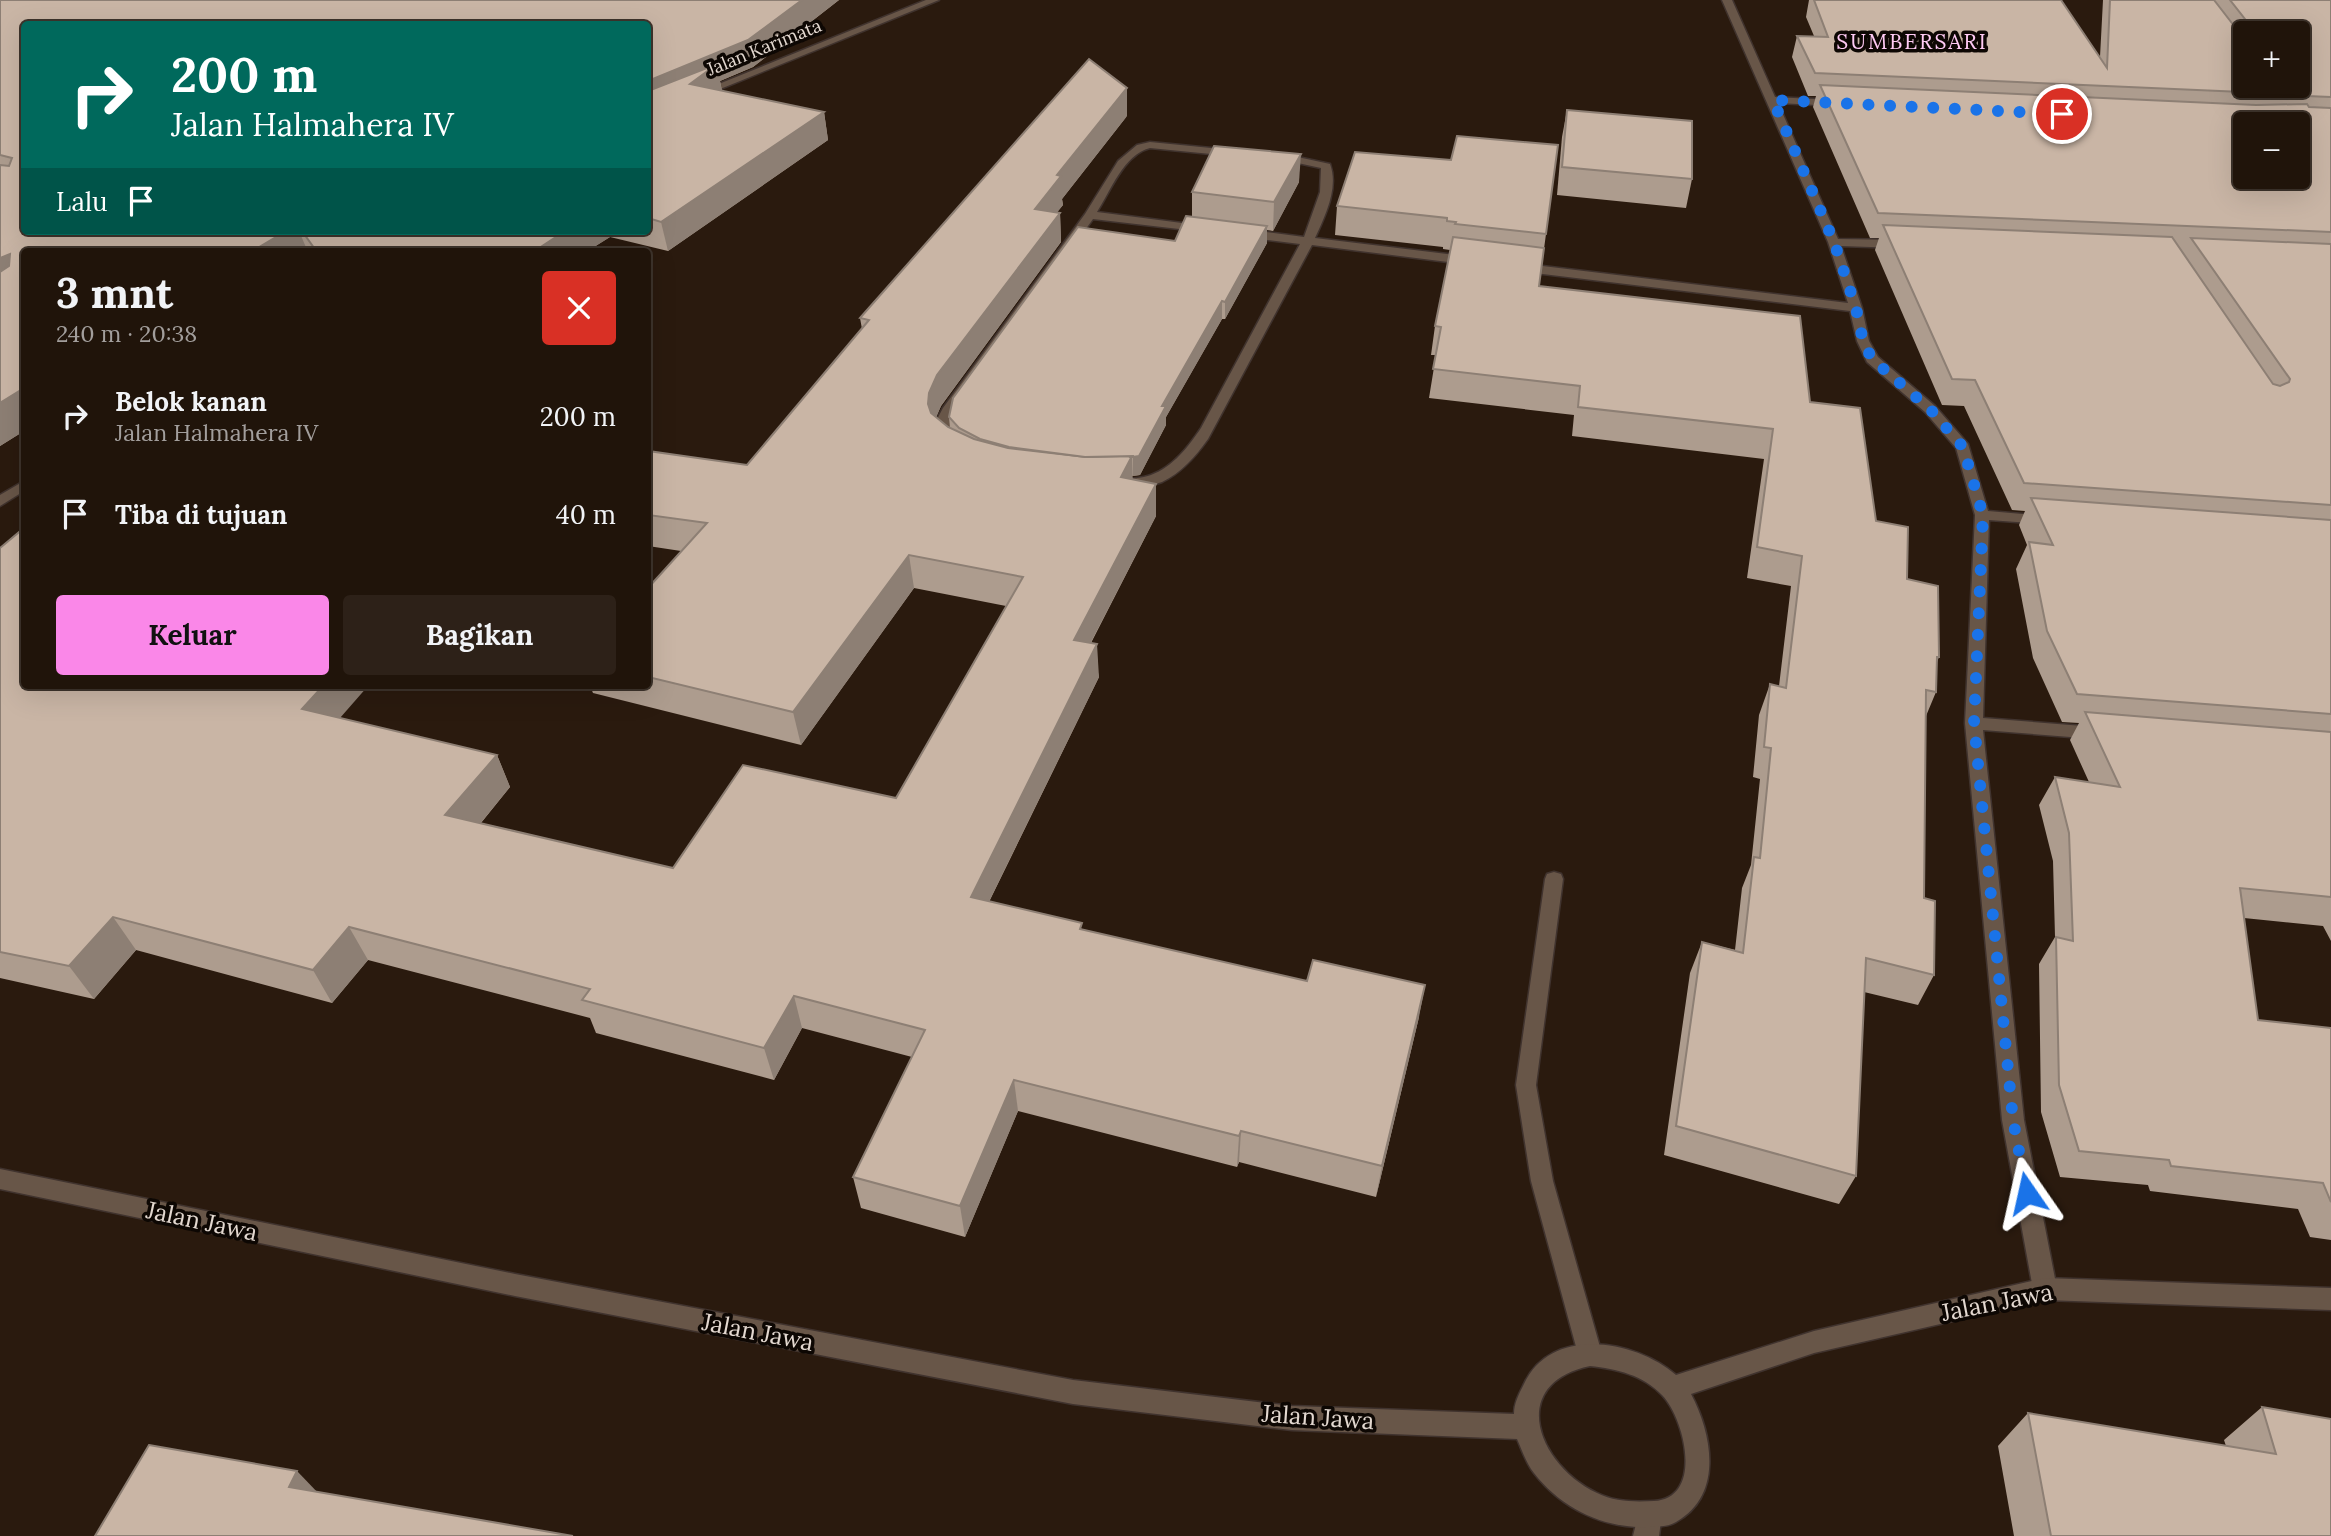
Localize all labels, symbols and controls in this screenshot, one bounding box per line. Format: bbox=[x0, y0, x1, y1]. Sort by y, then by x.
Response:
street label: Jalan Karimata bbox=[702, 14, 825, 81]
map controls bbox=[2233, 21, 2310, 189]
button: + bbox=[2233, 21, 2310, 98]
district label: SUMBERSARI bbox=[1836, 28, 1988, 55]
text: 200 m bbox=[171, 43, 317, 105]
icon: right bbox=[56, 49, 147, 140]
pin bbox=[2032, 84, 2092, 144]
icon: arrive bbox=[2043, 95, 2081, 133]
text: Jalan Halmahera IV bbox=[171, 104, 454, 145]
button: − bbox=[2233, 112, 2310, 189]
icon: arrive bbox=[122, 182, 160, 220]
text: Lalu bbox=[56, 185, 108, 218]
text: 3 mnt bbox=[56, 266, 173, 320]
button: close bbox=[542, 271, 616, 345]
text: 240 m · 20:38 bbox=[56, 319, 197, 348]
text: Belok kanan bbox=[115, 385, 267, 418]
icon: right bbox=[56, 397, 94, 435]
text: 200 m bbox=[540, 400, 616, 433]
text: Jalan Halmahera IV bbox=[115, 418, 318, 447]
icon: arrive bbox=[56, 495, 94, 533]
text: Tiba di tujuan bbox=[115, 498, 287, 531]
text: 40 m bbox=[556, 498, 616, 531]
button: Keluar bbox=[56, 595, 329, 675]
button: Bagikan bbox=[343, 595, 616, 675]
position arrow bbox=[1990, 1156, 2064, 1230]
street label: Jalan Jawa bbox=[143, 1194, 260, 1248]
street label: Jalan Jawa bbox=[1938, 1276, 2055, 1328]
street label: Jalan Jawa bbox=[699, 1306, 816, 1358]
street label: Jalan Jawa bbox=[1260, 1398, 1375, 1436]

